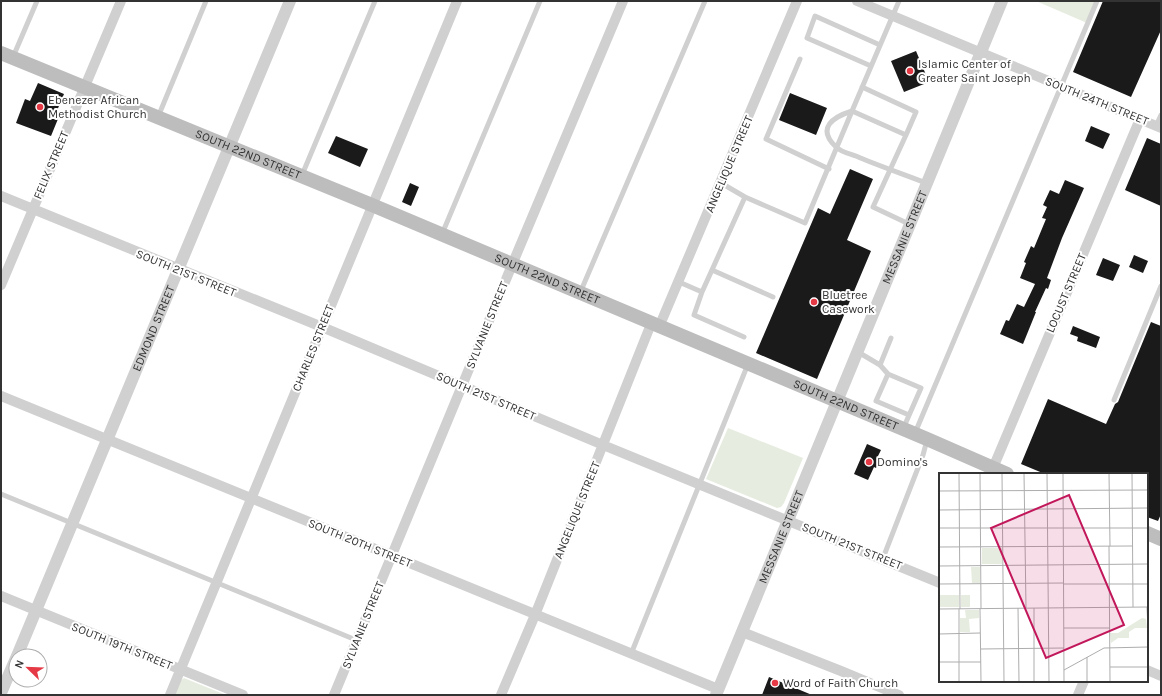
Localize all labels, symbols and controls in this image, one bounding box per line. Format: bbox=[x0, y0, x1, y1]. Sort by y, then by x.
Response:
place label: Islamic Center of Greater Saint Joseph bbox=[918, 57, 1031, 85]
marker: Islamic Center of Greater Saint Joseph bbox=[905, 66, 915, 76]
street label: SOUTH 24TH STREET bbox=[1043, 74, 1151, 128]
place label: Ebenezer African Methodist Church bbox=[48, 93, 147, 121]
marker: Ebenezer African Methodist Church bbox=[35, 102, 45, 112]
street label: ANGELIQUE STREET bbox=[702, 113, 756, 215]
street label: SOUTH 22ND STREET bbox=[193, 126, 303, 182]
street label: FELIX STREET bbox=[30, 129, 72, 201]
street label: MESSANIE STREET bbox=[879, 189, 930, 286]
street label: SOUTH 21ST STREET bbox=[134, 246, 238, 300]
street label: SOUTH 22ND STREET bbox=[492, 250, 602, 307]
street label: LOCUST STREET bbox=[1043, 251, 1089, 335]
street label: SYLVANIE STREET bbox=[463, 279, 511, 371]
street label: EDMOND STREET bbox=[129, 283, 178, 373]
place label: Bluetree Casework bbox=[822, 288, 875, 316]
marker: Bluetree Casework bbox=[809, 297, 819, 307]
street label: CHARLES STREET bbox=[289, 303, 337, 393]
street label: SOUTH 21ST STREET bbox=[434, 369, 538, 423]
street label: SOUTH 22ND STREET bbox=[791, 376, 900, 433]
place label: Domino's bbox=[877, 455, 928, 469]
marker: Domino's bbox=[864, 457, 874, 467]
street label: ANGELIQUE STREET bbox=[551, 459, 603, 561]
inset map bbox=[939, 473, 1148, 682]
street label: MESSANIE STREET bbox=[756, 488, 807, 586]
street label: SOUTH 20TH STREET bbox=[306, 516, 414, 570]
street label: SOUTH 21ST STREET bbox=[800, 519, 904, 573]
street label: SYLVANIE STREET bbox=[339, 579, 387, 671]
street label: SOUTH 19TH STREET bbox=[69, 619, 175, 673]
north arrow bbox=[8, 648, 48, 688]
text: N bbox=[12, 658, 27, 670]
place label: Word of Faith Church bbox=[783, 676, 898, 690]
marker: Word of Faith Church bbox=[770, 678, 780, 688]

